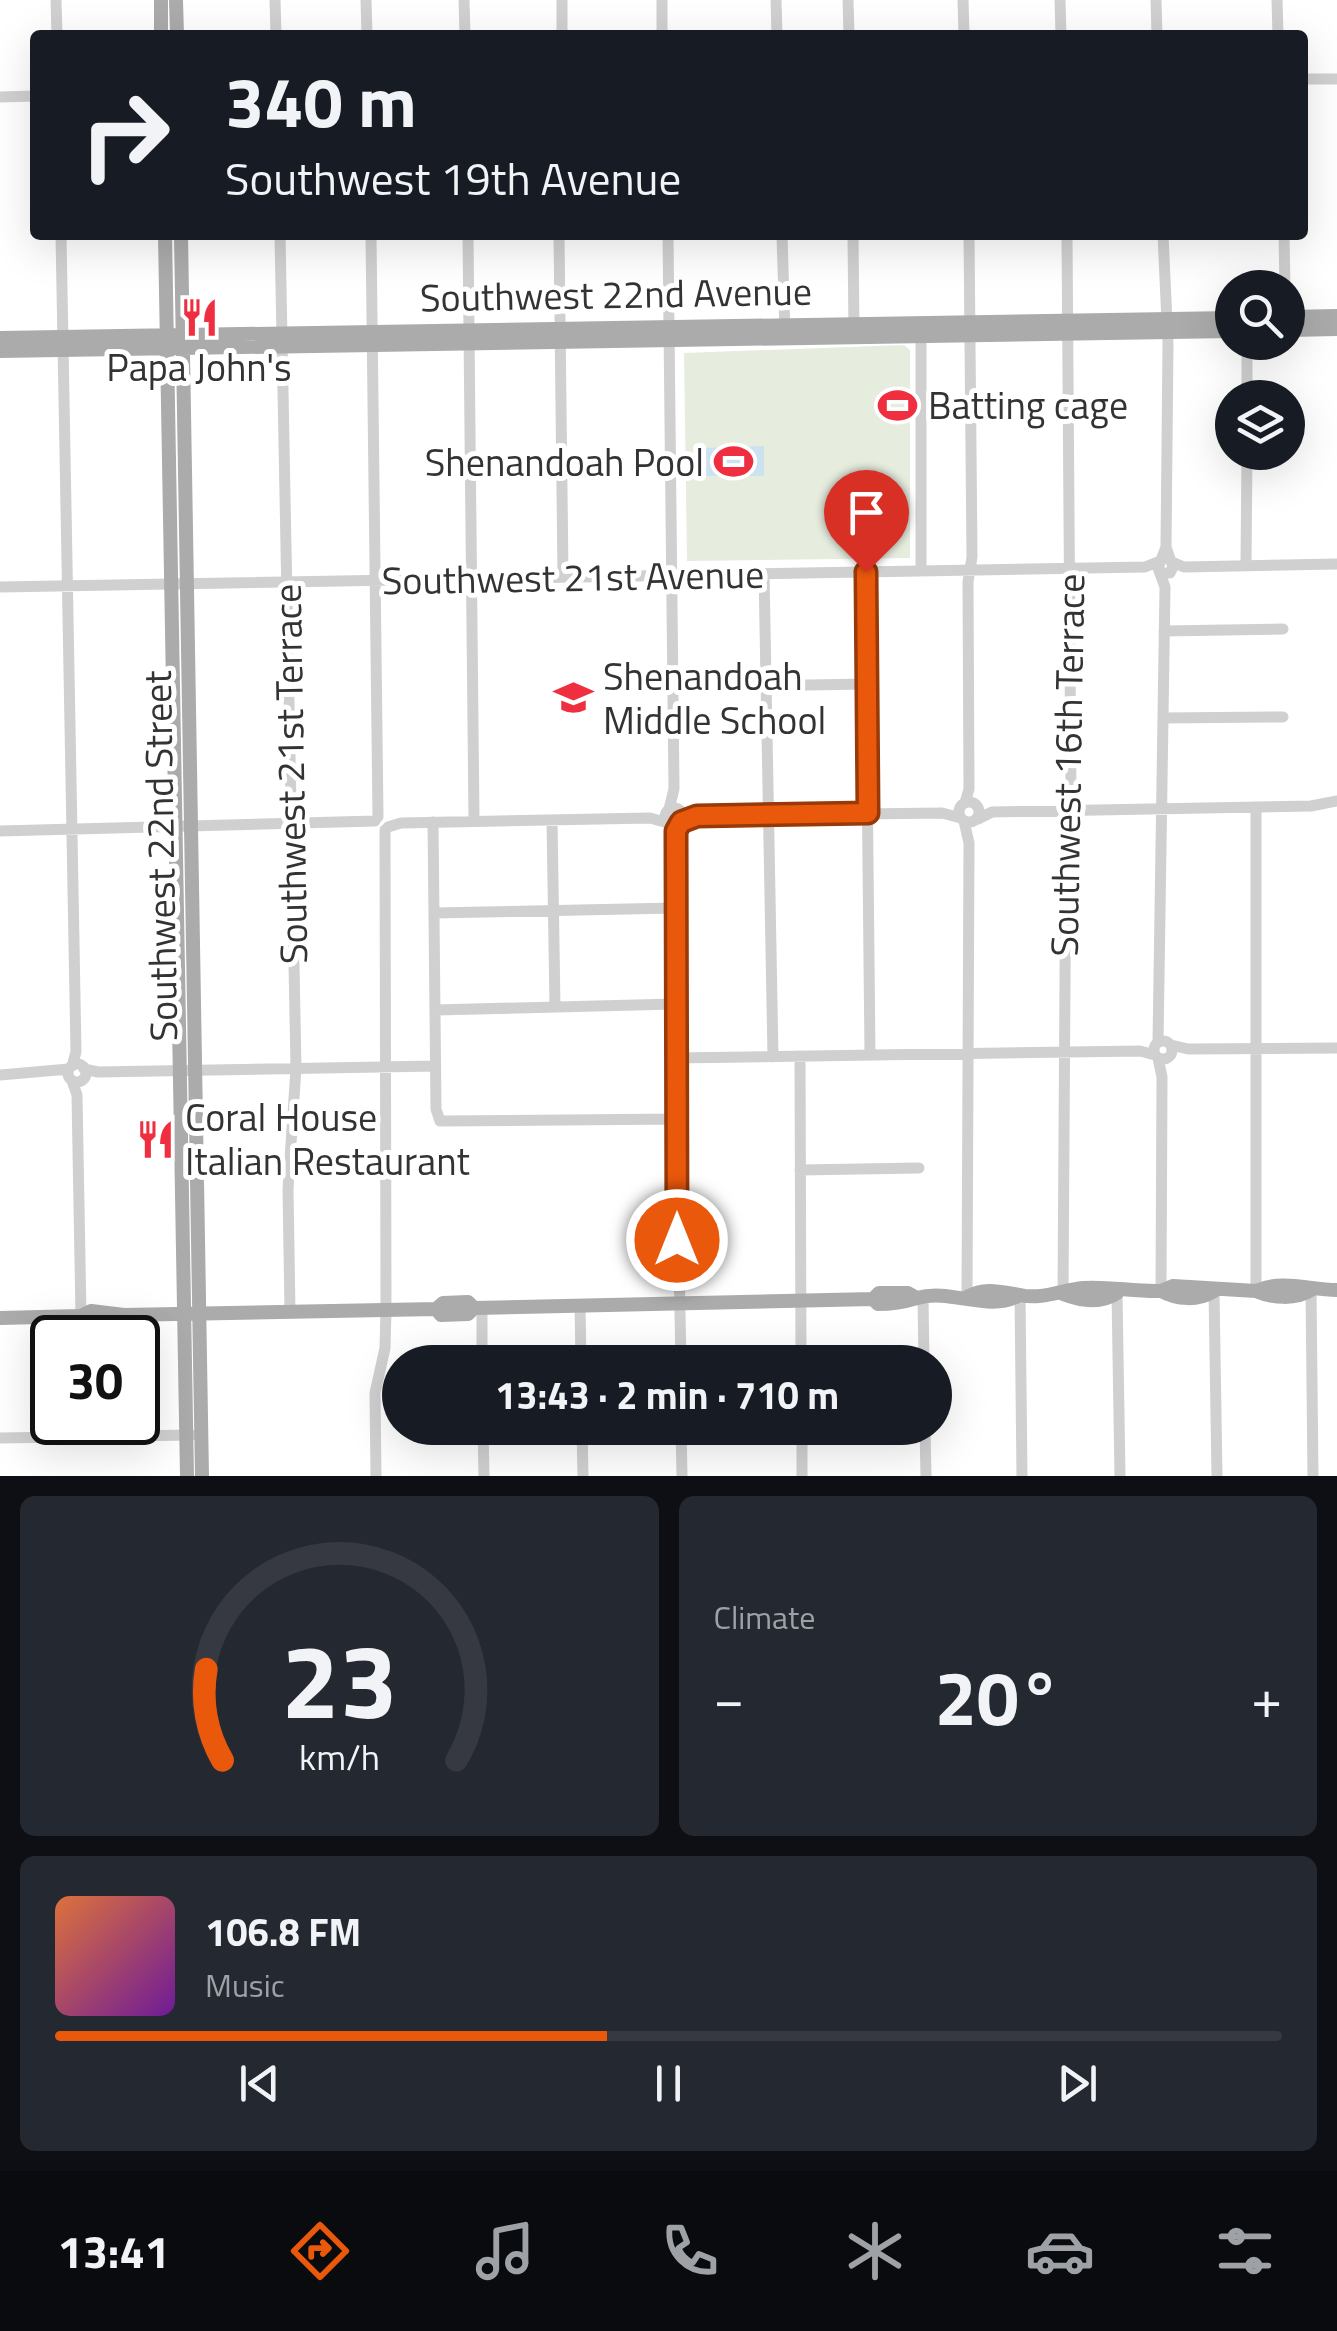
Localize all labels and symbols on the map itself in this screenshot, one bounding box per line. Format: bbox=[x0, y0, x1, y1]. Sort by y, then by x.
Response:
street label: Southwest 22nd Avenue bbox=[420, 262, 812, 326]
restaurant icon: Papa John's bbox=[178, 297, 220, 339]
place label: Papa John's bbox=[106, 338, 292, 396]
place label: Batting cage bbox=[928, 376, 1128, 434]
sports icon: Batting cage bbox=[877, 384, 919, 426]
place label: Shenandoah Pool bbox=[425, 433, 704, 491]
sports icon: Shenandoah Pool bbox=[713, 441, 755, 483]
pin bbox=[824, 470, 909, 573]
street label: Southwest 21st Avenue bbox=[381, 545, 765, 609]
street label: Southwest 16th Terrace bbox=[1035, 573, 1099, 957]
street label: Southwest 21st Terrace bbox=[258, 583, 322, 965]
place label: Shenandoah Middle School bbox=[603, 647, 826, 749]
street label: Southwest 22nd Street bbox=[128, 670, 192, 1042]
school or university icon: Shenandoah Middle School bbox=[552, 677, 594, 719]
place label: Coral House Italian Restaurant bbox=[185, 1088, 470, 1190]
restaurant icon: Coral House Italian Restaurant bbox=[134, 1118, 176, 1160]
position arrow bbox=[625, 1188, 729, 1292]
speed limit sign: 30 bbox=[30, 1315, 160, 1445]

